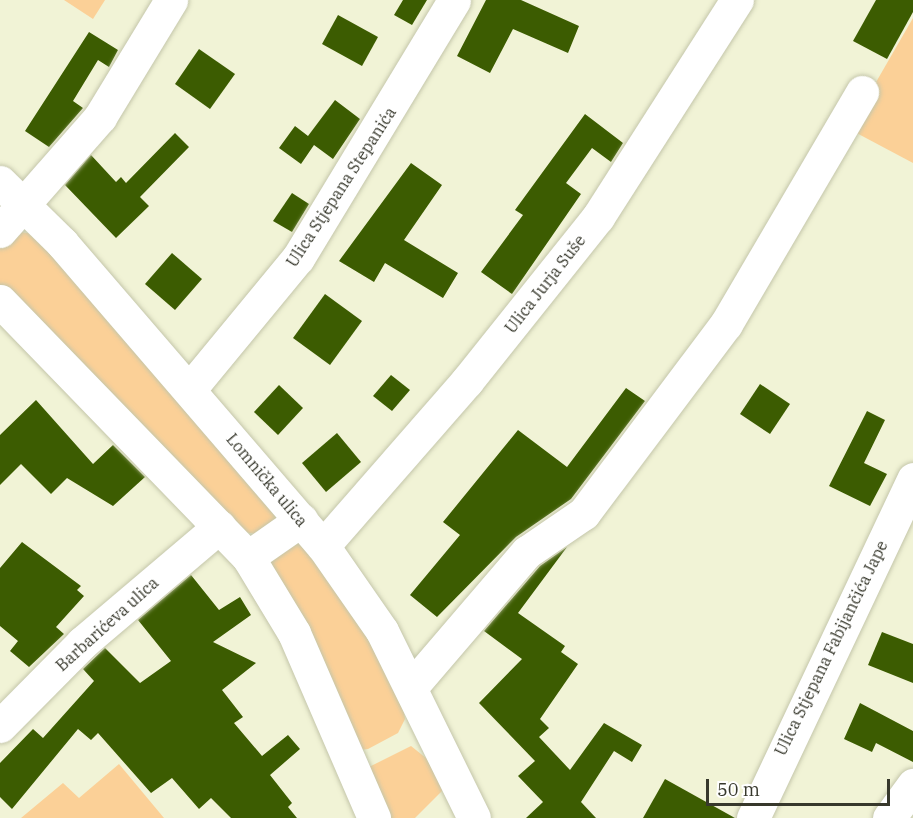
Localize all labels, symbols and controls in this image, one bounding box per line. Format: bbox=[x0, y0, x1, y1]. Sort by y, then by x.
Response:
street label: Ulica Stjepana Stepanića bbox=[282, 104, 400, 270]
street label: Ulica Jurja Suše bbox=[501, 231, 589, 337]
street label: Lomnička ulica bbox=[222, 429, 312, 531]
street label: Ulica Stjepana Fabijančića Jape bbox=[770, 537, 892, 759]
street label: Barbarićeva ulica bbox=[52, 573, 162, 675]
scale bar bbox=[709, 767, 894, 805]
text: 50 m bbox=[717, 778, 760, 801]

